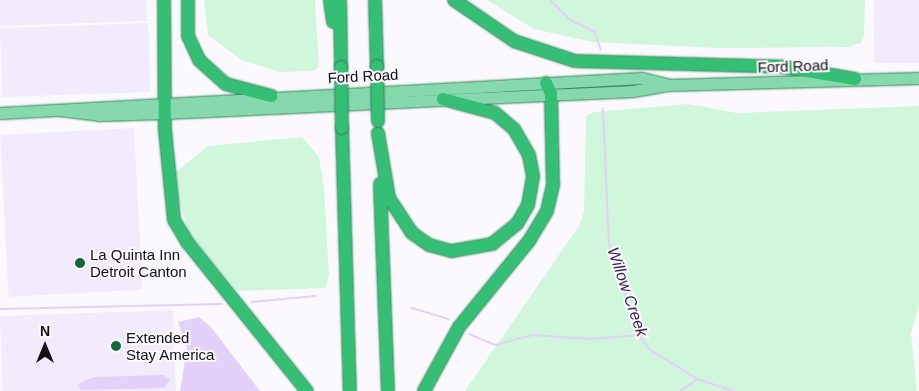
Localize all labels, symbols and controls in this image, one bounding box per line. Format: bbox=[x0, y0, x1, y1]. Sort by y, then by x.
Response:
street label: Ford Road bbox=[757, 56, 829, 76]
street label: Ford Road bbox=[327, 65, 399, 87]
place label: La Quinta Inn Detroit Canton bbox=[90, 245, 187, 280]
water label: Willow Creek bbox=[603, 245, 651, 339]
marker: La Quinta Inn Detroit Canton bbox=[74, 257, 86, 269]
north arrow bbox=[20, 321, 70, 371]
text: N bbox=[40, 323, 50, 339]
place label: Extended Stay America bbox=[126, 328, 215, 363]
marker: Extended Stay America bbox=[110, 340, 122, 352]

